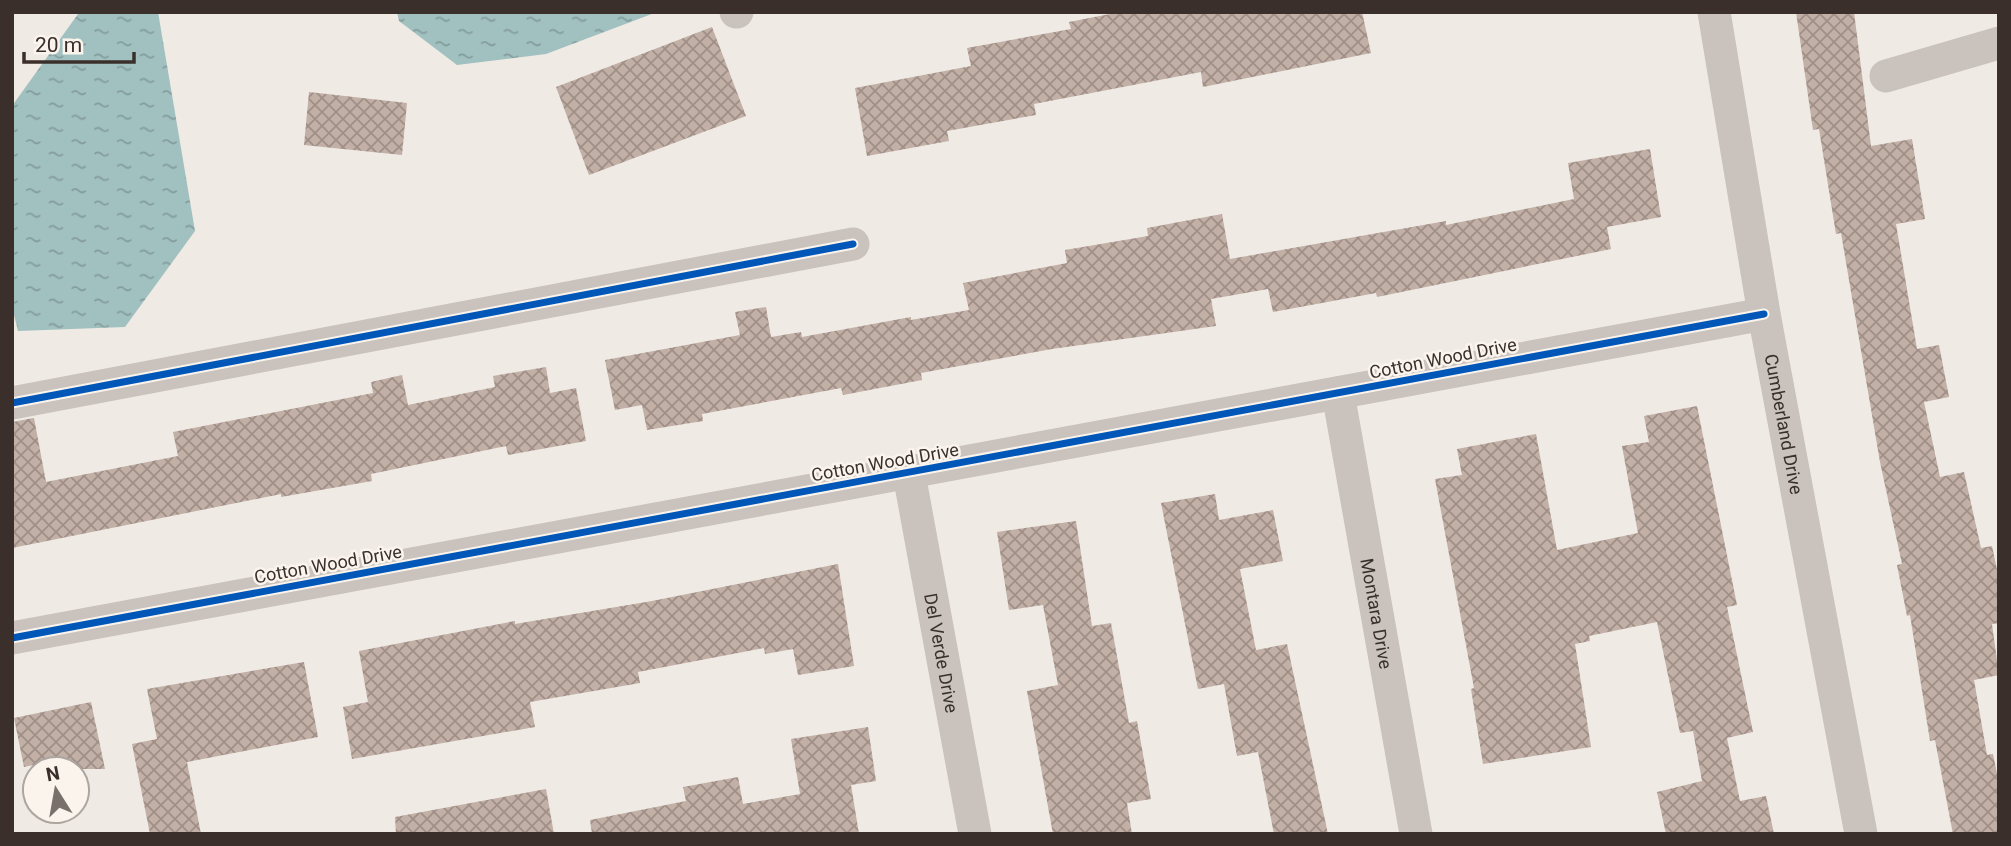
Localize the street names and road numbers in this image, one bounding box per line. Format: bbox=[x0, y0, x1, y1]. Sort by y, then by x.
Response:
street label: Cotton Wood Drive bbox=[1368, 333, 1518, 383]
street label: Cumberland Drive bbox=[1761, 352, 1808, 496]
street label: Cotton Wood Drive bbox=[810, 439, 960, 485]
street label: Cotton Wood Drive bbox=[253, 541, 403, 587]
street label: Montara Drive bbox=[1357, 557, 1397, 671]
street label: Del Verde Drive bbox=[921, 591, 963, 715]

